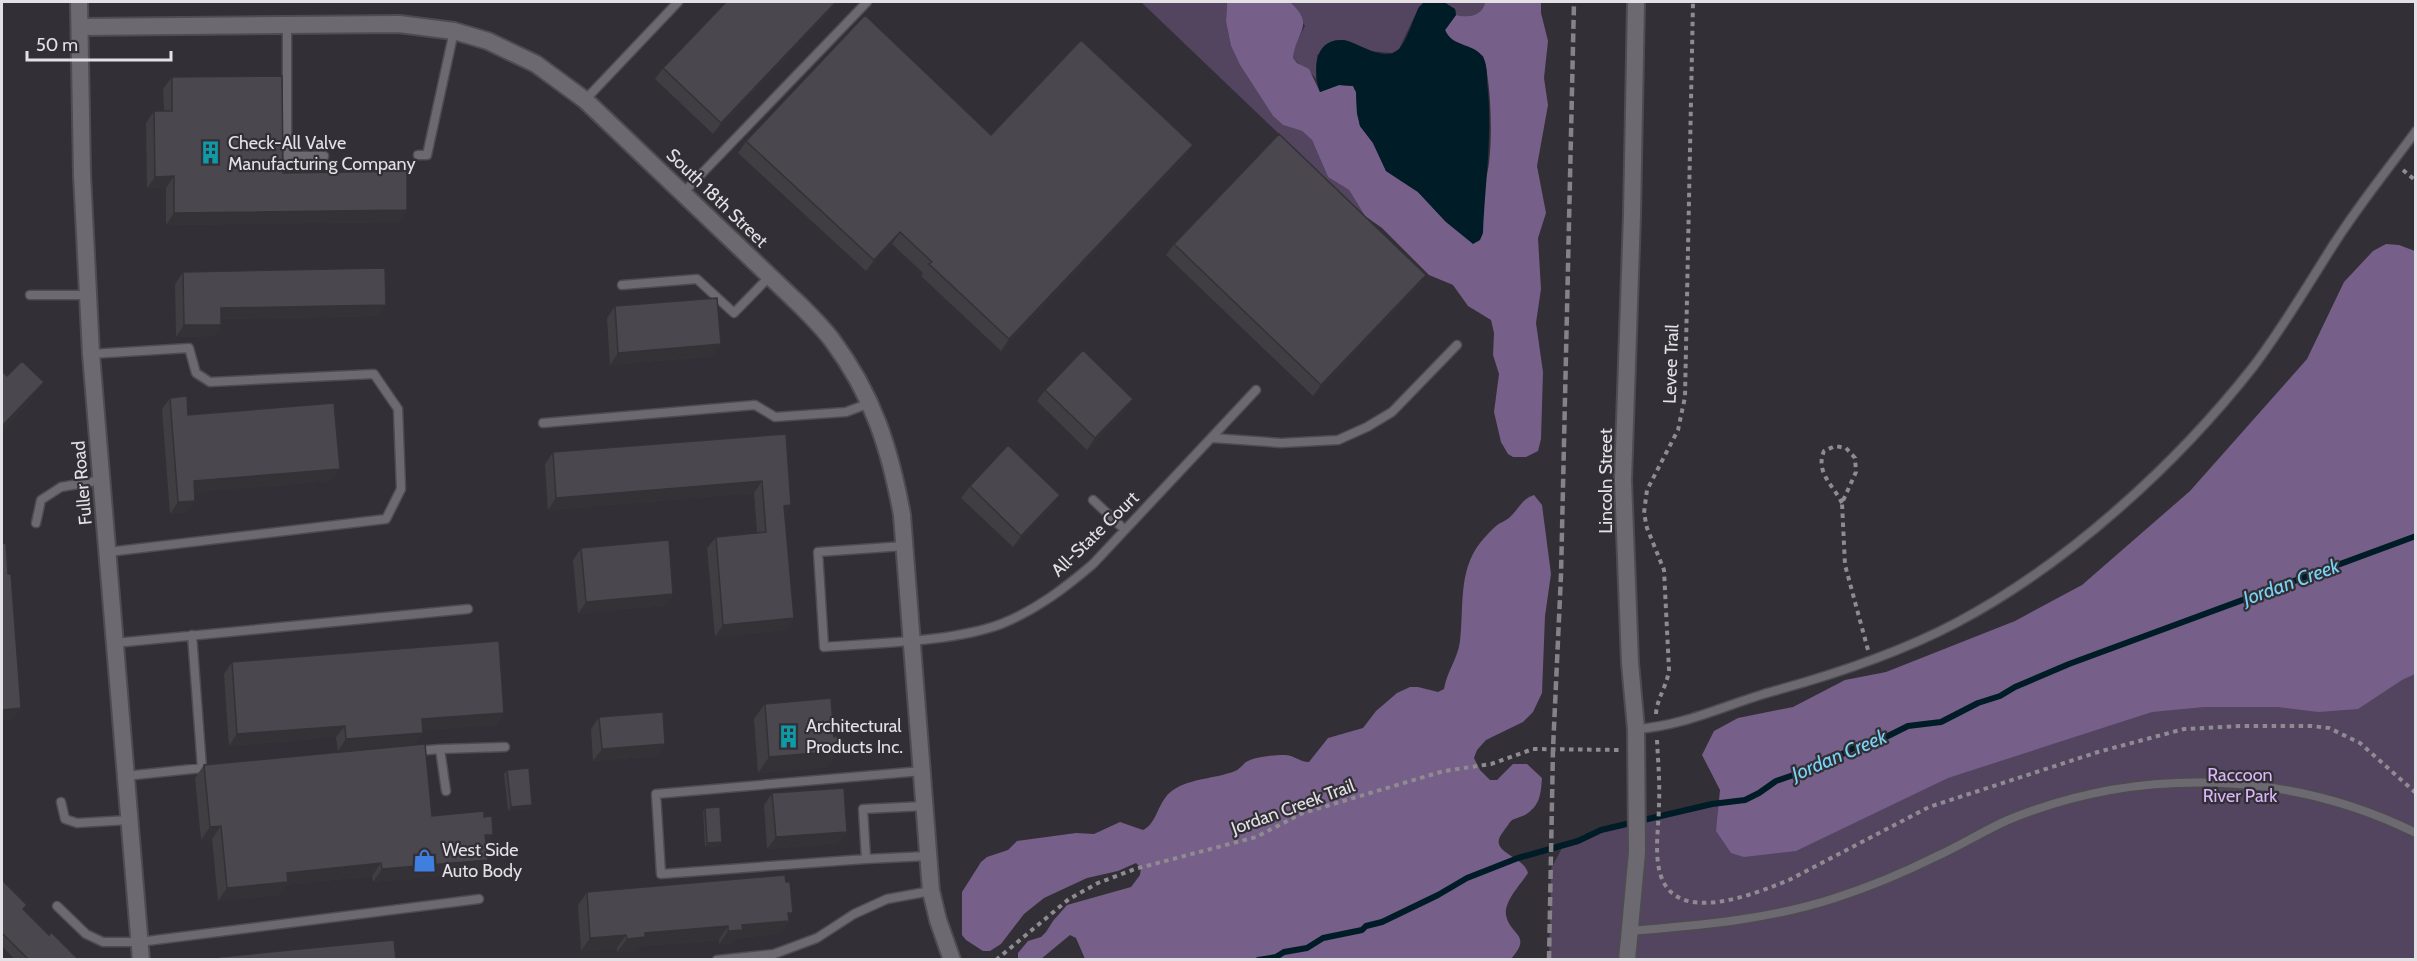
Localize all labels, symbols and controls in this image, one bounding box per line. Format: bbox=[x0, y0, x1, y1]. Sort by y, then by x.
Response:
scale bar bbox=[27, 24, 171, 62]
text: 50 m bbox=[36, 34, 78, 56]
place label: Check-All Valve Manufacturing Company bbox=[228, 132, 416, 175]
building icon: Check-All Valve Manufacturing Company bbox=[197, 140, 223, 166]
street label: South 18th Street bbox=[662, 144, 772, 252]
street label: Levee Trail bbox=[1659, 323, 1683, 404]
street label: Lincoln Street bbox=[1595, 428, 1617, 534]
street label: Fuller Road bbox=[67, 440, 97, 526]
street label: All-State Court bbox=[1047, 487, 1143, 581]
water label: Jordan Creek bbox=[2238, 553, 2344, 611]
place label: Architectural Products Inc. bbox=[806, 715, 903, 758]
building icon: Architectural Products Inc. bbox=[775, 723, 801, 749]
water label: Jordan Creek bbox=[1786, 724, 1892, 787]
park label: Raccoon River Park bbox=[2203, 764, 2278, 807]
street label: Jordan Creek Trail bbox=[1227, 774, 1358, 840]
place label: West Side Auto Body bbox=[442, 839, 522, 882]
shop icon: West Side Auto Body bbox=[411, 847, 437, 873]

